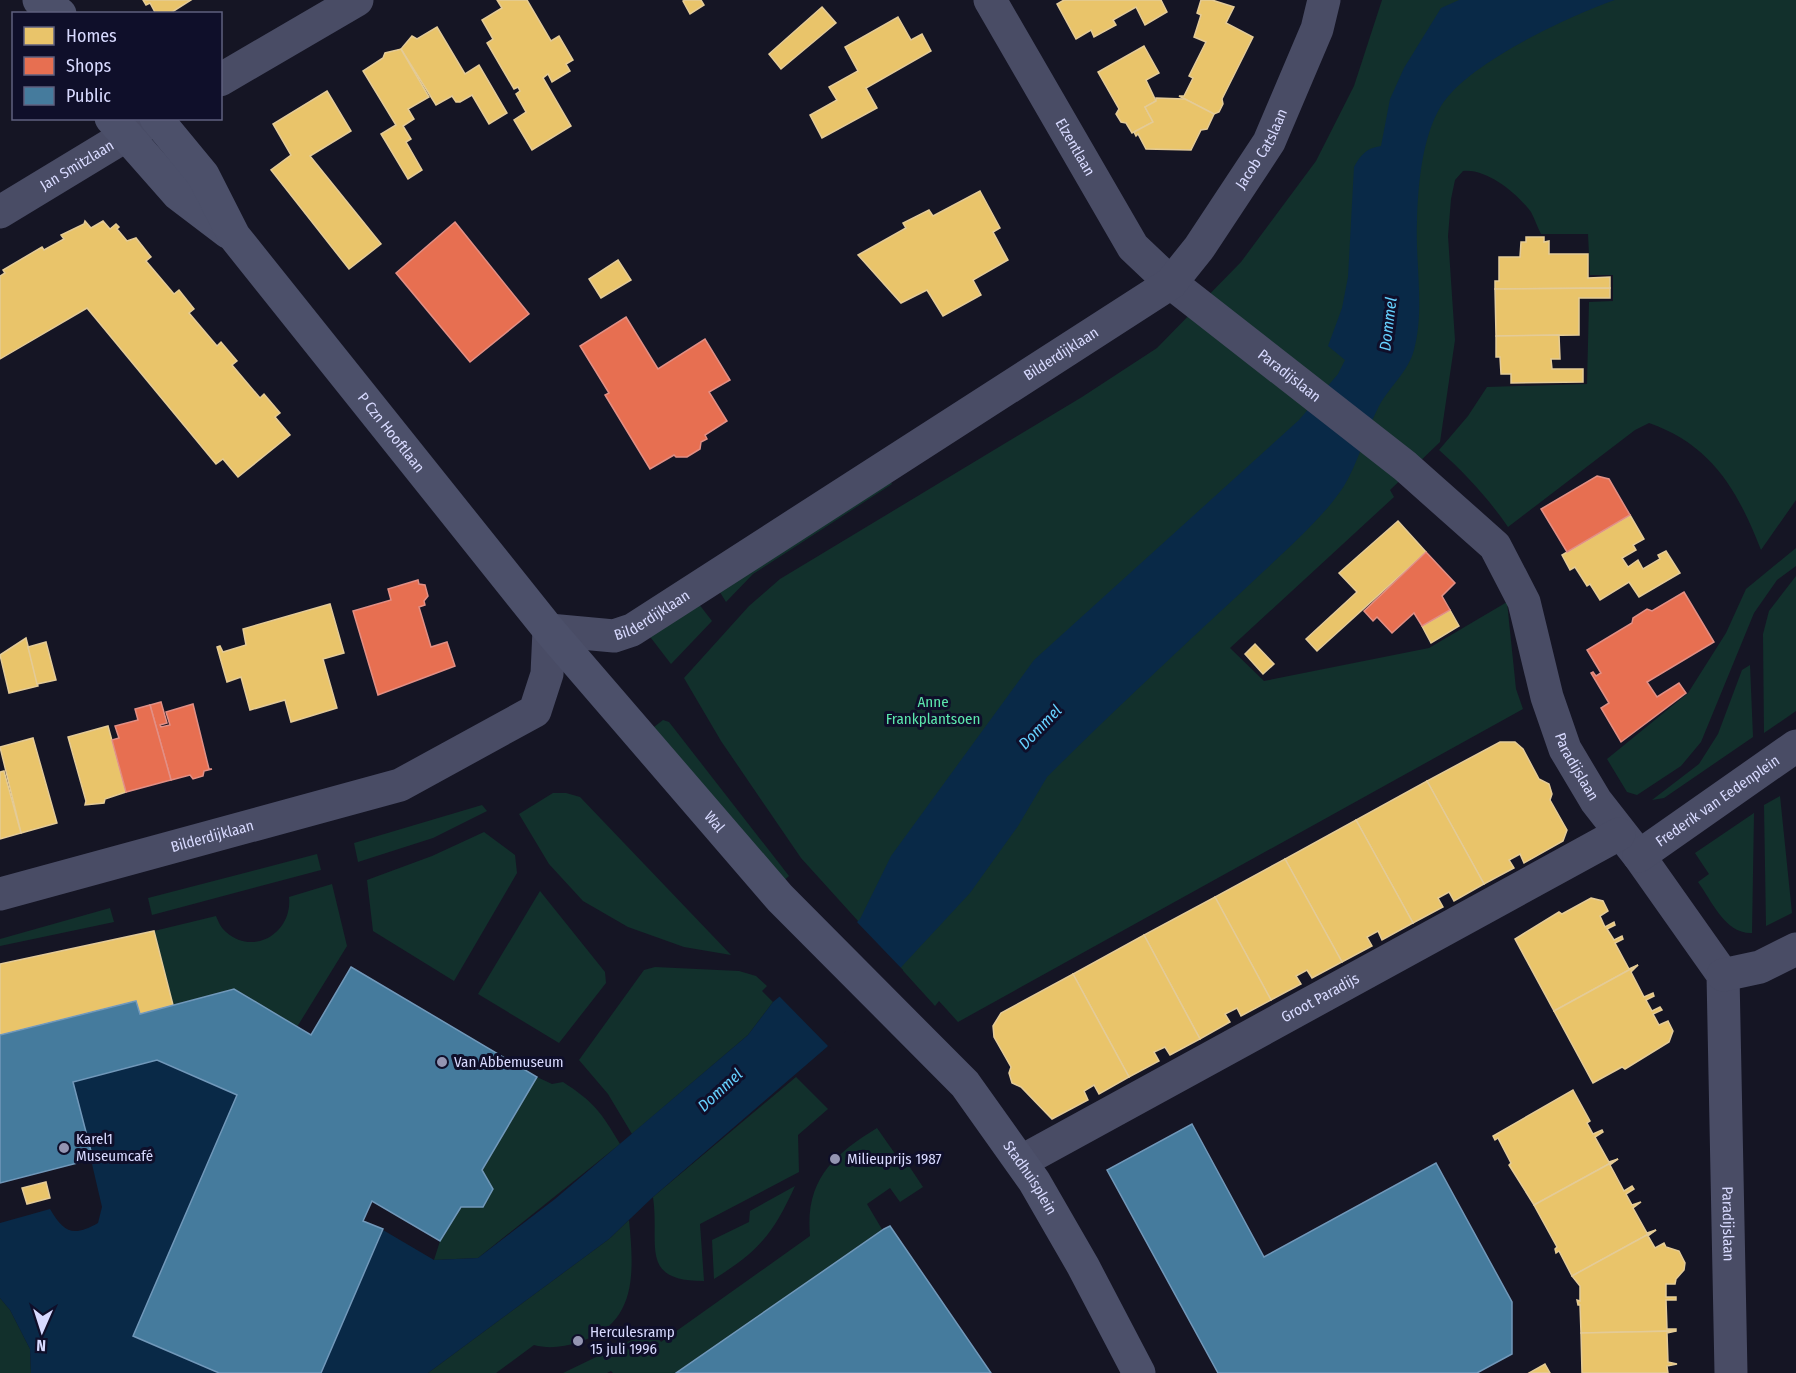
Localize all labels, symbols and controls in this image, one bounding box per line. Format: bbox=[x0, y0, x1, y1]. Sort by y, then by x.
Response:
legend bbox=[12, 12, 222, 120]
text: Homes bbox=[66, 25, 117, 47]
text: Shops bbox=[66, 55, 111, 77]
text: Public bbox=[66, 85, 111, 107]
street label: Jacob Catslaan bbox=[1232, 106, 1291, 192]
street label: Elzentlaan bbox=[1051, 115, 1099, 179]
street label: Jan Smitzlaan bbox=[37, 136, 117, 195]
water label: Dommel bbox=[1375, 296, 1401, 352]
street label: Bilderdijklaan bbox=[1020, 323, 1102, 384]
street label: Paradijslaan bbox=[1254, 345, 1324, 406]
street label: P Czn Hooftlaan bbox=[354, 389, 428, 476]
street label: Bilderdijklaan bbox=[612, 586, 693, 644]
park label: Anne Frankplantsoen bbox=[886, 693, 980, 728]
water label: Dommel bbox=[1014, 701, 1066, 753]
street label: Paradijslaan bbox=[1551, 730, 1603, 804]
street label: Frederik van Eedenplein bbox=[1652, 751, 1783, 850]
street label: Wal bbox=[700, 808, 728, 836]
street label: Bilderdijklaan bbox=[169, 816, 256, 856]
street label: Groot Paradijs bbox=[1278, 969, 1362, 1026]
place label: Van Abbemuseum bbox=[454, 1053, 564, 1071]
marker: Van Abbemuseum bbox=[435, 1055, 449, 1069]
water label: Dommel bbox=[694, 1065, 746, 1115]
place label: Karel1 Museumcafé bbox=[76, 1130, 153, 1165]
street label: Stadhuisplein bbox=[999, 1137, 1060, 1218]
marker: Karel1 Museumcafé bbox=[57, 1141, 71, 1155]
place label: Milieuprijs 1987 bbox=[847, 1150, 942, 1168]
marker: Milieuprijs 1987 bbox=[828, 1152, 842, 1166]
street label: Paradijslaan bbox=[1718, 1186, 1738, 1262]
north arrow bbox=[12, 1301, 72, 1361]
place label: Herculesramp 15 juli 1996 bbox=[590, 1323, 675, 1358]
marker: Herculesramp 15 juli 1996 bbox=[571, 1334, 585, 1348]
text: N bbox=[36, 1336, 47, 1355]

